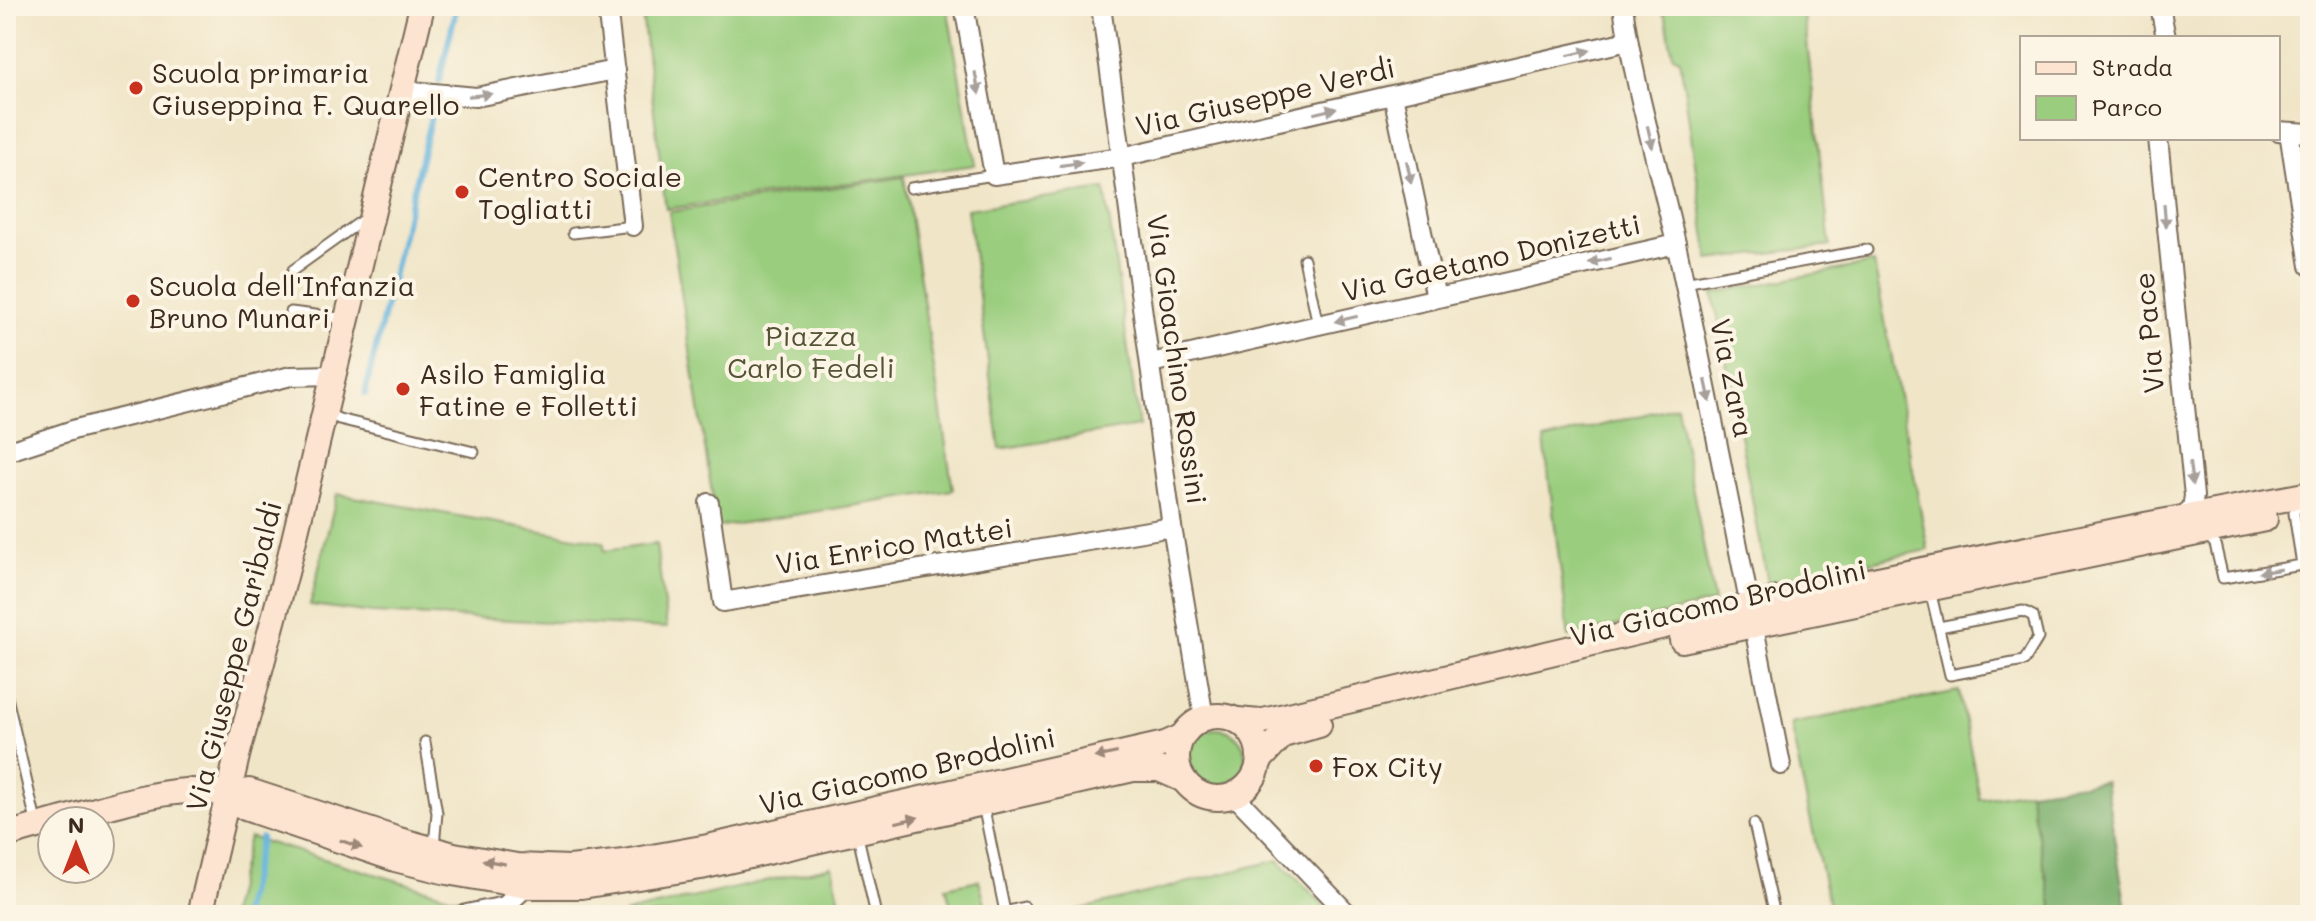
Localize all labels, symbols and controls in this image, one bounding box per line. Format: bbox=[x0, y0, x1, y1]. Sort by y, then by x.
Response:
legend bbox=[2020, 36, 2280, 140]
one-way arrow bbox=[1566, 46, 1591, 58]
street label: Via Giuseppe Verdi bbox=[1132, 49, 1398, 143]
text: Strada bbox=[2092, 51, 2173, 82]
place label: Scuola primaria Giuseppina F. Quarello bbox=[152, 54, 459, 122]
one-way arrow bbox=[971, 71, 984, 96]
marker: Scuola primaria Giuseppina F. Quarello bbox=[127, 79, 145, 97]
one-way arrow bbox=[467, 88, 492, 101]
text: Parco bbox=[2092, 91, 2162, 122]
one-way arrow bbox=[1313, 104, 1338, 117]
one-way arrow bbox=[1645, 125, 1657, 150]
one-way arrow bbox=[1059, 157, 1084, 170]
place label: Centro Sociale Togliatti bbox=[478, 158, 682, 226]
one-way arrow bbox=[1403, 160, 1416, 185]
marker: Centro Sociale Togliatti bbox=[453, 183, 471, 201]
one-way arrow bbox=[2159, 204, 2172, 229]
street label: Via Gaetano Donizetti bbox=[1338, 205, 1644, 309]
street label: Via Gioachino Rossini bbox=[1140, 212, 1216, 506]
one-way arrow bbox=[1587, 255, 1612, 268]
place label: Scuola dell'Infanzia Bruno Munari bbox=[149, 267, 415, 335]
street label: Via Pace bbox=[2125, 271, 2171, 395]
marker: Scuola dell'Infanzia Bruno Munari bbox=[124, 292, 142, 310]
one-way arrow bbox=[1334, 313, 1359, 326]
street label: Via Zara bbox=[1703, 315, 1763, 441]
park label: Piazza Carlo Fedeli bbox=[727, 317, 895, 385]
place label: Asilo Famiglia Fatine e Folletti bbox=[419, 355, 638, 423]
one-way arrow bbox=[1702, 378, 1715, 403]
marker: Asilo Famiglia Fatine e Folletti bbox=[394, 380, 412, 398]
one-way arrow bbox=[2185, 462, 2198, 487]
street label: Via Giuseppe Garibaldi bbox=[177, 497, 289, 815]
street label: Via Enrico Mattei bbox=[773, 508, 1015, 582]
street label: Via Giacomo Brodolini bbox=[1566, 550, 1870, 654]
one-way arrow bbox=[2257, 565, 2282, 577]
street label: Via Giacomo Brodolini bbox=[755, 718, 1059, 822]
place label: Fox City bbox=[1332, 748, 1443, 784]
one-way arrow bbox=[1093, 749, 1118, 762]
marker: Fox City bbox=[1307, 757, 1325, 775]
north arrow bbox=[36, 805, 116, 885]
text: N bbox=[68, 810, 84, 839]
one-way arrow bbox=[894, 813, 919, 826]
one-way arrow bbox=[339, 838, 363, 851]
one-way arrow bbox=[481, 856, 506, 868]

